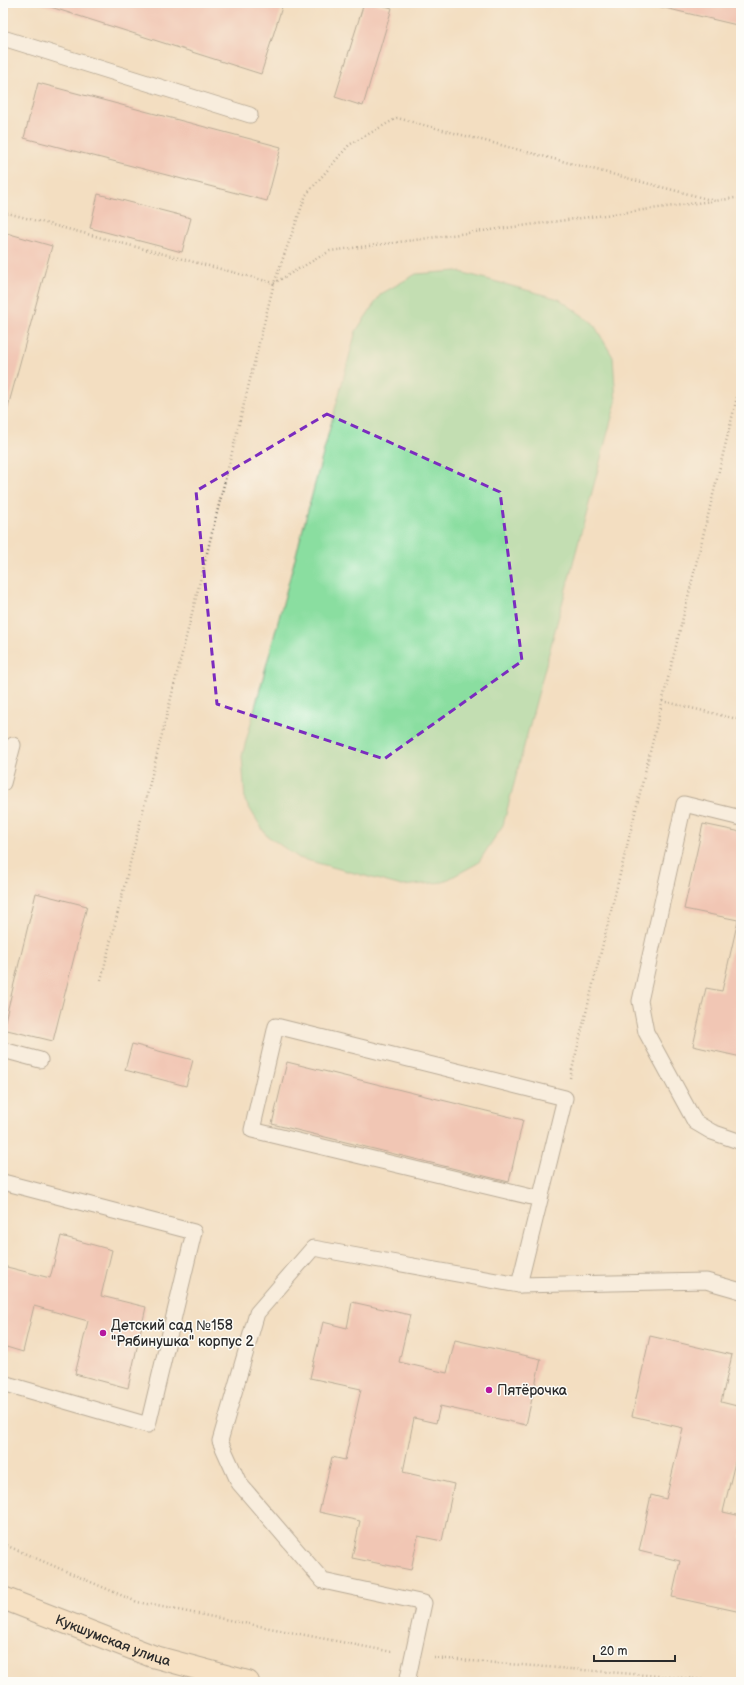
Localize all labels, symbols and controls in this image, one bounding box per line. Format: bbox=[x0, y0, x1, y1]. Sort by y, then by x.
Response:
place label: Детский сад №158 "Рябинушка" корпус 2 bbox=[111, 1317, 255, 1350]
marker: Детский сад №158 "Рябинушка" корпус 2 bbox=[98, 1328, 108, 1338]
place label: Пятёрочка bbox=[497, 1382, 568, 1399]
marker: Пятёрочка bbox=[484, 1385, 494, 1395]
street label: Кукшумская улица bbox=[53, 1611, 173, 1670]
scale bar bbox=[594, 1637, 675, 1663]
text: 20 m bbox=[600, 1644, 627, 1659]

